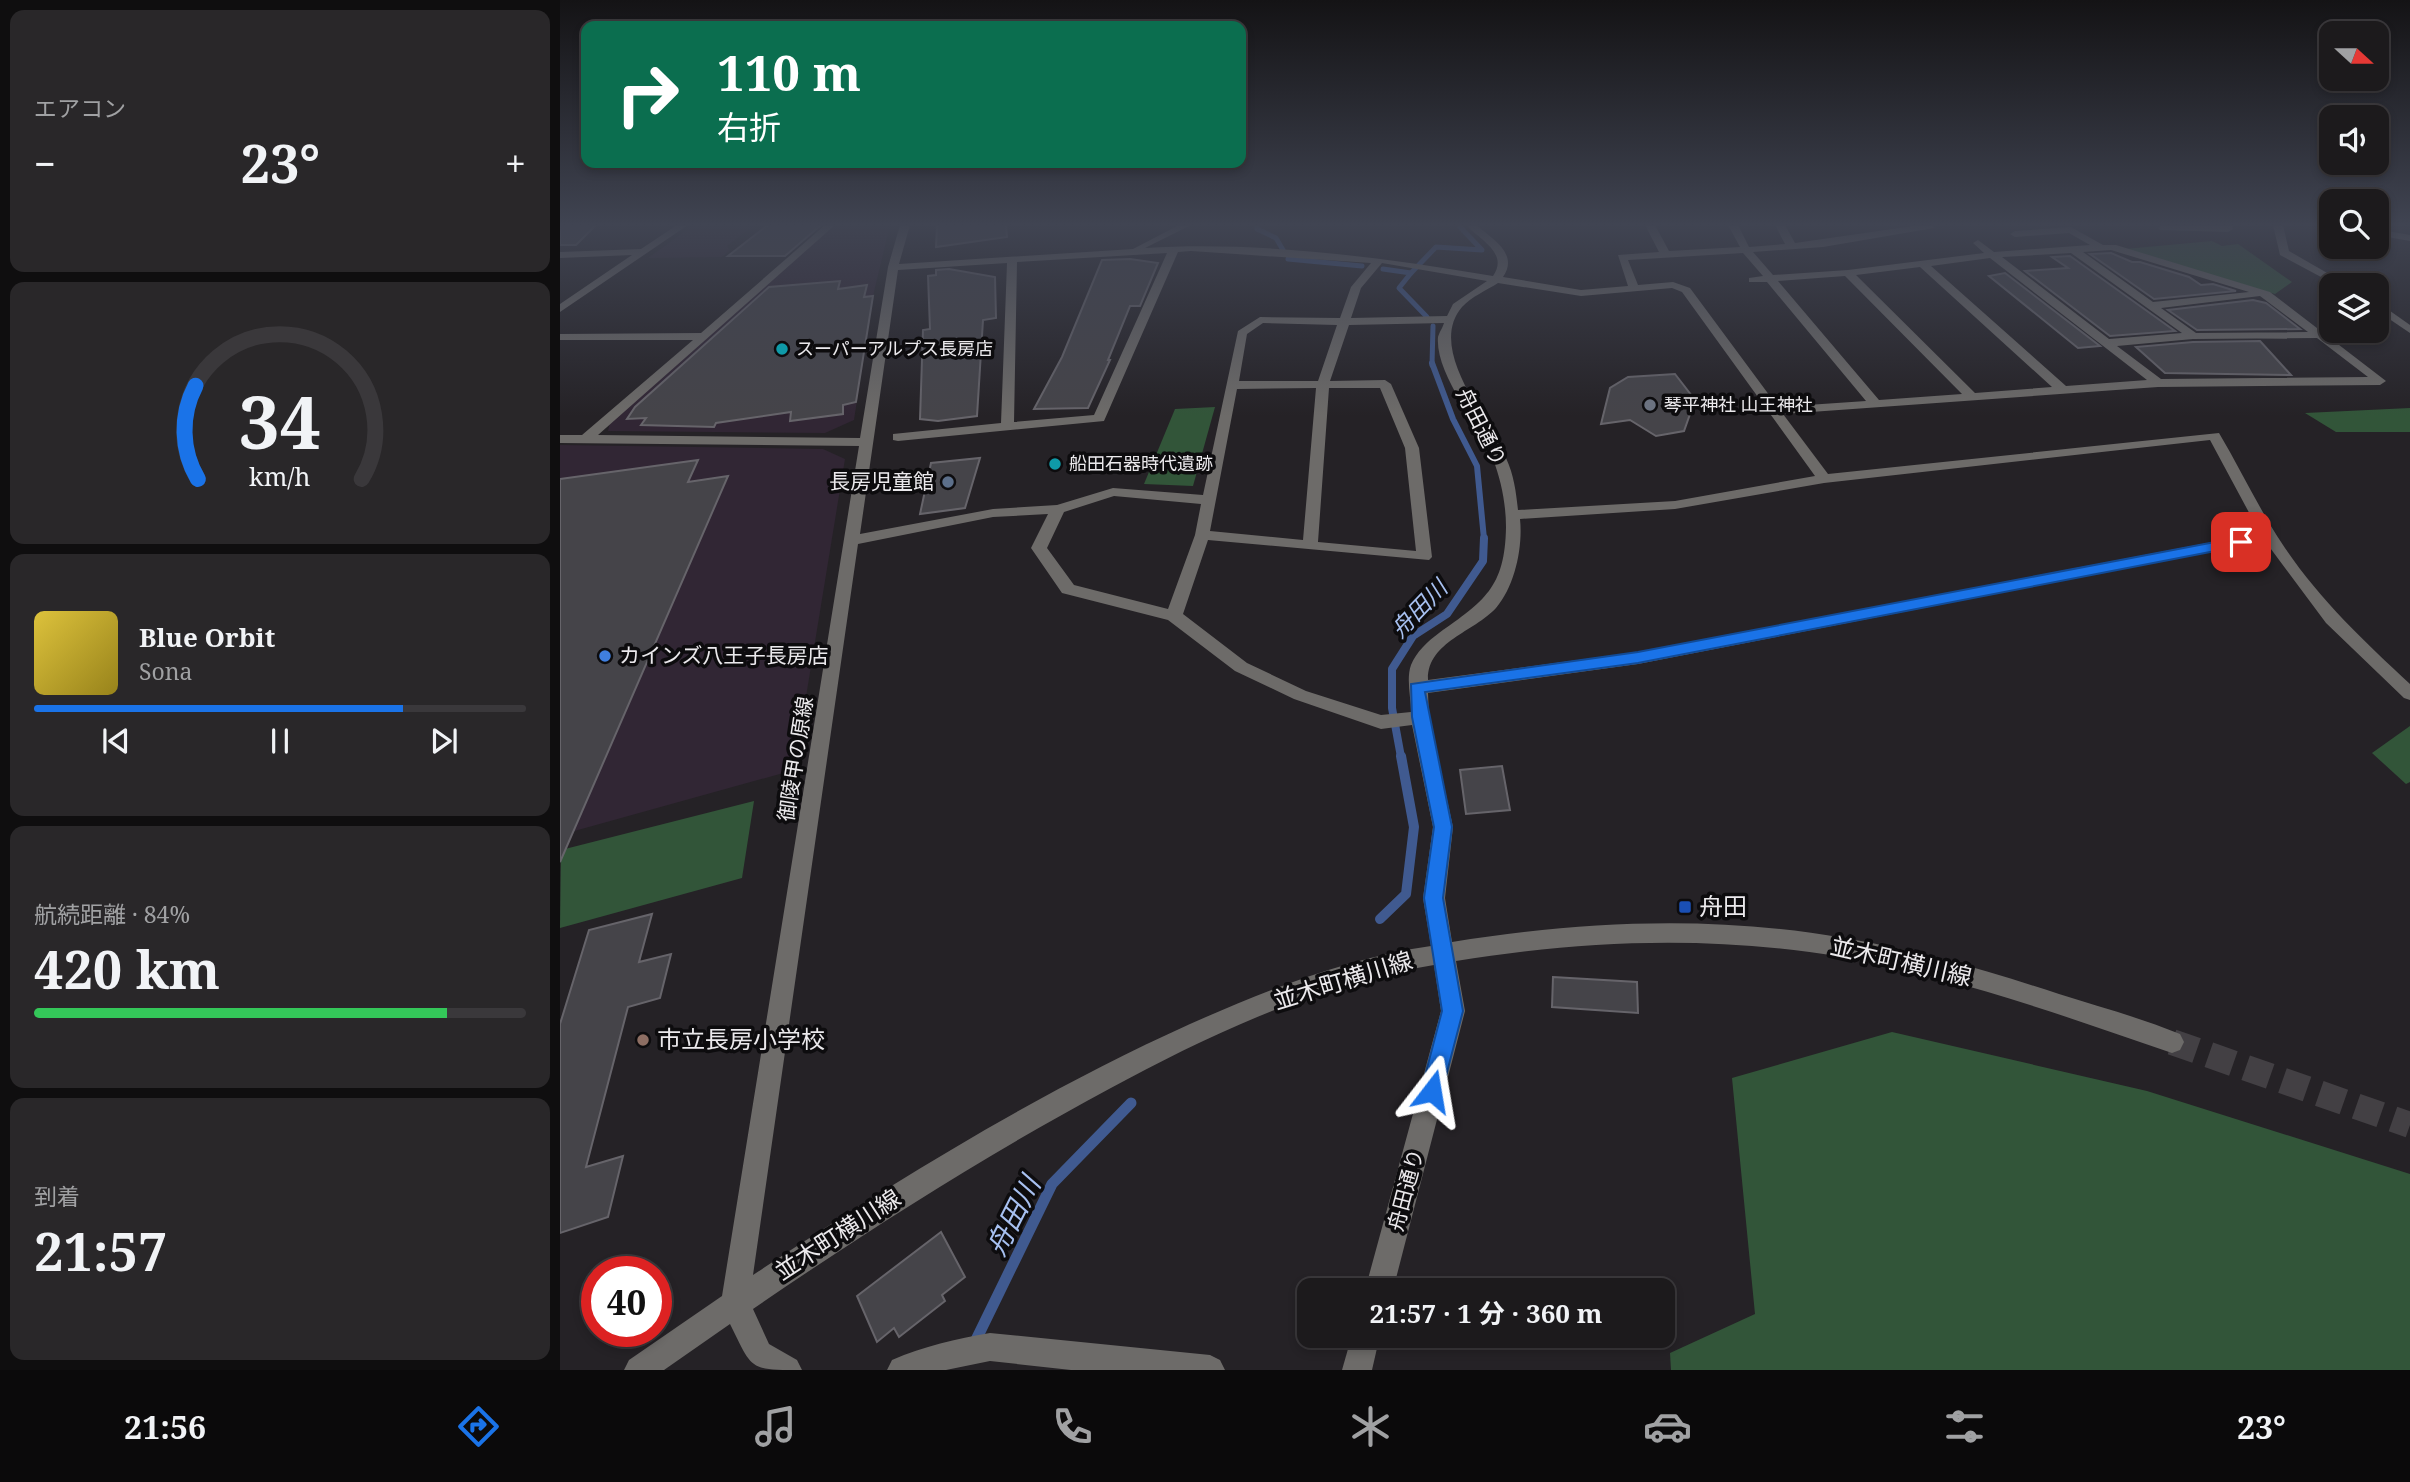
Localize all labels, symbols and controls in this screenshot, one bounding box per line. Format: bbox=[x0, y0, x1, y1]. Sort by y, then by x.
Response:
north arrow bbox=[2319, 21, 2389, 91]
map controls bbox=[2319, 21, 2389, 343]
text: 110 m bbox=[717, 39, 861, 105]
icon: right bbox=[602, 49, 693, 140]
text: エアコン bbox=[34, 92, 126, 124]
text: 右折 bbox=[717, 105, 781, 148]
button: sound bbox=[2319, 105, 2389, 175]
text: 23° bbox=[241, 127, 320, 198]
text: − bbox=[34, 137, 56, 189]
text: + bbox=[505, 137, 526, 189]
button: search bbox=[2319, 189, 2389, 259]
button: layers bbox=[2319, 273, 2389, 343]
place label: スーパーアルプス長房店 bbox=[796, 336, 993, 360]
marker: スーパーアルプス長房店 bbox=[774, 341, 790, 357]
text: 34 bbox=[239, 371, 321, 470]
street label: 舟田通り bbox=[1450, 383, 1513, 470]
place label: 琴平神社 山王神社 bbox=[1664, 392, 1813, 416]
marker: 琴平神社 山王神社 bbox=[1642, 397, 1658, 413]
place label: 船田石器時代遺跡 bbox=[1069, 451, 1213, 475]
marker: 船田石器時代遺跡 bbox=[1047, 456, 1063, 472]
text: km/h bbox=[249, 459, 311, 493]
place label: 長房児童館 bbox=[829, 467, 934, 495]
marker: 長房児童館 bbox=[940, 474, 956, 490]
pin bbox=[2211, 512, 2271, 572]
icon: arrive bbox=[2222, 523, 2260, 561]
water label: 舟田川 bbox=[1383, 570, 1456, 644]
text: Blue Orbit bbox=[139, 619, 275, 655]
place label: カインズ八王子長房店 bbox=[619, 641, 829, 669]
marker: カインズ八王子長房店 bbox=[597, 648, 613, 664]
text: Sona bbox=[139, 655, 193, 687]
street label: 御陵甲の原線 bbox=[771, 694, 819, 823]
icon: previous bbox=[97, 722, 135, 760]
icon: pause bbox=[261, 722, 299, 760]
icon: next bbox=[425, 722, 463, 760]
place label: 舟田 bbox=[1699, 889, 1747, 922]
text: 航続距離 · 84% bbox=[34, 898, 190, 930]
marker: 舟田 bbox=[1677, 899, 1693, 915]
street label: 並木町横川線 bbox=[1827, 928, 1975, 993]
text: 420 km bbox=[34, 933, 220, 1004]
street label: 並木町横川線 bbox=[1269, 943, 1416, 1016]
place label: 市立長房小学校 bbox=[657, 1022, 825, 1055]
marker: 市立長房小学校 bbox=[635, 1032, 651, 1048]
position arrow bbox=[1395, 1054, 1469, 1128]
street label: 舟田通り bbox=[1381, 1146, 1429, 1234]
water label: 舟田川 bbox=[976, 1167, 1049, 1262]
text: 到着 bbox=[34, 1180, 80, 1212]
street label: 並木町横川線 bbox=[768, 1181, 907, 1287]
text: 21:57 bbox=[34, 1215, 167, 1286]
speed limit sign: 40 bbox=[581, 1256, 672, 1347]
text: 21:57 · 1 分 · 360 m bbox=[1370, 1295, 1602, 1331]
icon: directions bbox=[454, 1402, 503, 1451]
icon: music bbox=[751, 1402, 800, 1451]
icon: phone bbox=[1048, 1402, 1097, 1451]
icon: climate bbox=[1346, 1402, 1395, 1451]
icon: car bbox=[1643, 1402, 1692, 1451]
icon: filters bbox=[1940, 1402, 1989, 1451]
text: 21:56 bbox=[124, 1405, 206, 1448]
text: 23° bbox=[2237, 1405, 2286, 1448]

